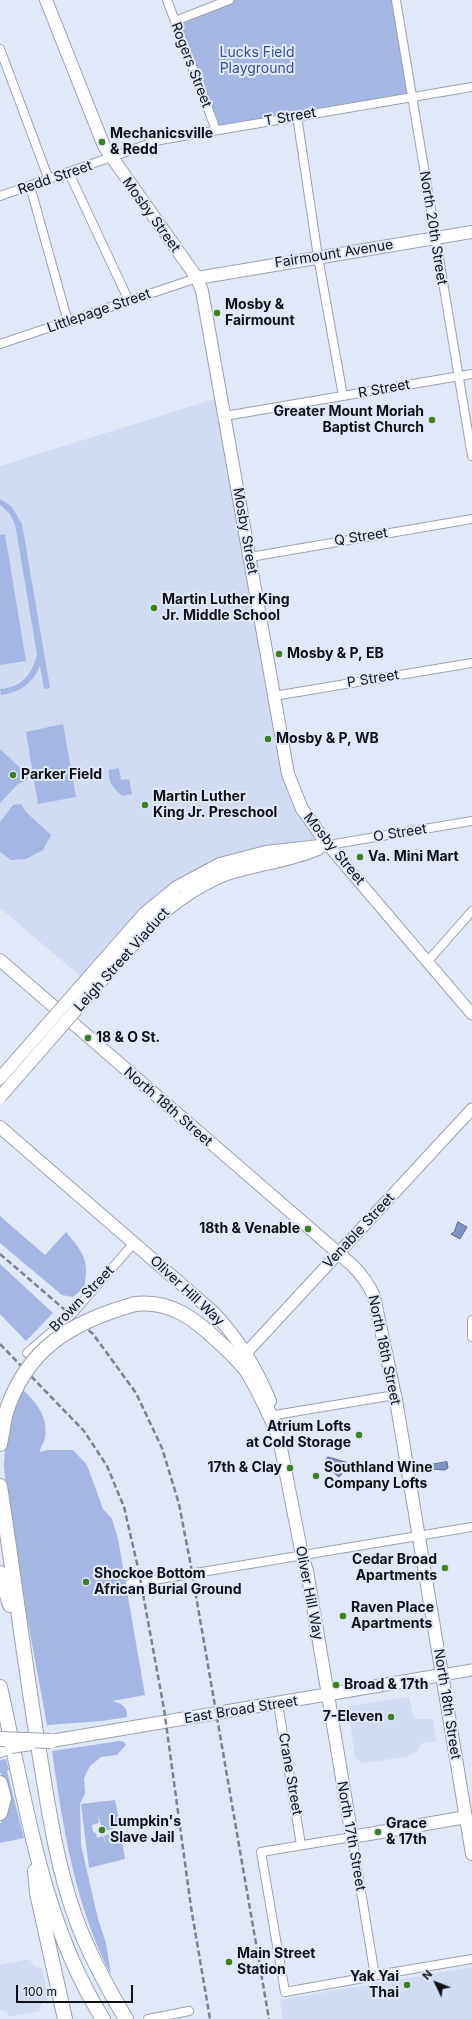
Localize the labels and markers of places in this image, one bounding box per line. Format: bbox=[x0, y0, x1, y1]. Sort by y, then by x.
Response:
place label: Mechanicsville & Redd bbox=[110, 126, 213, 158]
marker: Mechanicsville & Redd bbox=[97, 137, 107, 147]
place label: Mosby & Fairmount bbox=[225, 297, 295, 330]
marker: Mosby & Fairmount bbox=[212, 308, 222, 318]
place label: Greater Mount Moriah Baptist Church bbox=[274, 404, 424, 436]
marker: Greater Mount Moriah Baptist Church bbox=[427, 415, 437, 425]
place label: Martin Luther King Jr. Middle School bbox=[162, 592, 289, 624]
marker: Martin Luther King Jr. Middle School bbox=[149, 603, 159, 613]
place label: Mosby & P, EB bbox=[287, 646, 384, 662]
marker: Mosby & P, EB bbox=[274, 649, 284, 659]
place label: Mosby & P, WB bbox=[276, 731, 379, 747]
marker: Mosby & P, WB bbox=[263, 734, 273, 744]
place label: Parker Field bbox=[21, 767, 102, 783]
marker: Parker Field bbox=[8, 770, 18, 780]
place label: Martin Luther King Jr. Preschool bbox=[153, 789, 277, 822]
marker: Martin Luther King Jr. Preschool bbox=[140, 800, 150, 810]
place label: Va. Mini Mart bbox=[368, 849, 459, 865]
marker: Va. Mini Mart bbox=[355, 852, 365, 862]
place label: 18 & O St. bbox=[96, 1030, 160, 1046]
marker: 18 & O St. bbox=[83, 1033, 93, 1043]
place label: 18th & Venable bbox=[199, 1221, 300, 1237]
marker: 18th & Venable bbox=[303, 1224, 313, 1234]
place label: Atrium Lofts at Cold Storage bbox=[246, 1419, 351, 1452]
marker: Atrium Lofts at Cold Storage bbox=[354, 1430, 364, 1440]
place label: 17th & Clay bbox=[207, 1460, 282, 1476]
place label: Southland Wine Company Lofts bbox=[324, 1460, 432, 1492]
marker: 17th & Clay bbox=[285, 1463, 295, 1473]
marker: Southland Wine Company Lofts bbox=[311, 1471, 321, 1481]
place label: Cedar Broad Apartments bbox=[352, 1552, 437, 1584]
marker: Cedar Broad Apartments bbox=[440, 1563, 450, 1573]
place label: Shockoe Bottom African Burial Ground bbox=[94, 1566, 242, 1598]
marker: Shockoe Bottom African Burial Ground bbox=[81, 1577, 91, 1587]
place label: Raven Place Apartments bbox=[351, 1600, 434, 1632]
marker: Raven Place Apartments bbox=[338, 1611, 348, 1621]
place label: Broad & 17th bbox=[344, 1677, 428, 1693]
marker: Broad & 17th bbox=[331, 1680, 341, 1690]
place label: 7-Eleven bbox=[323, 1709, 383, 1725]
marker: 7-Eleven bbox=[386, 1712, 396, 1722]
place label: Lumpkin's Slave Jail bbox=[110, 1814, 181, 1846]
place label: Grace & 17th bbox=[386, 1816, 427, 1848]
marker: Lumpkin's Slave Jail bbox=[97, 1825, 107, 1835]
marker: Grace & 17th bbox=[373, 1827, 383, 1837]
place label: Main Street Station bbox=[237, 1946, 315, 1978]
marker: Main Street Station bbox=[224, 1957, 234, 1967]
place label: Yak Yai Thai bbox=[350, 1969, 399, 2002]
marker: Yak Yai Thai bbox=[402, 1980, 412, 1990]

